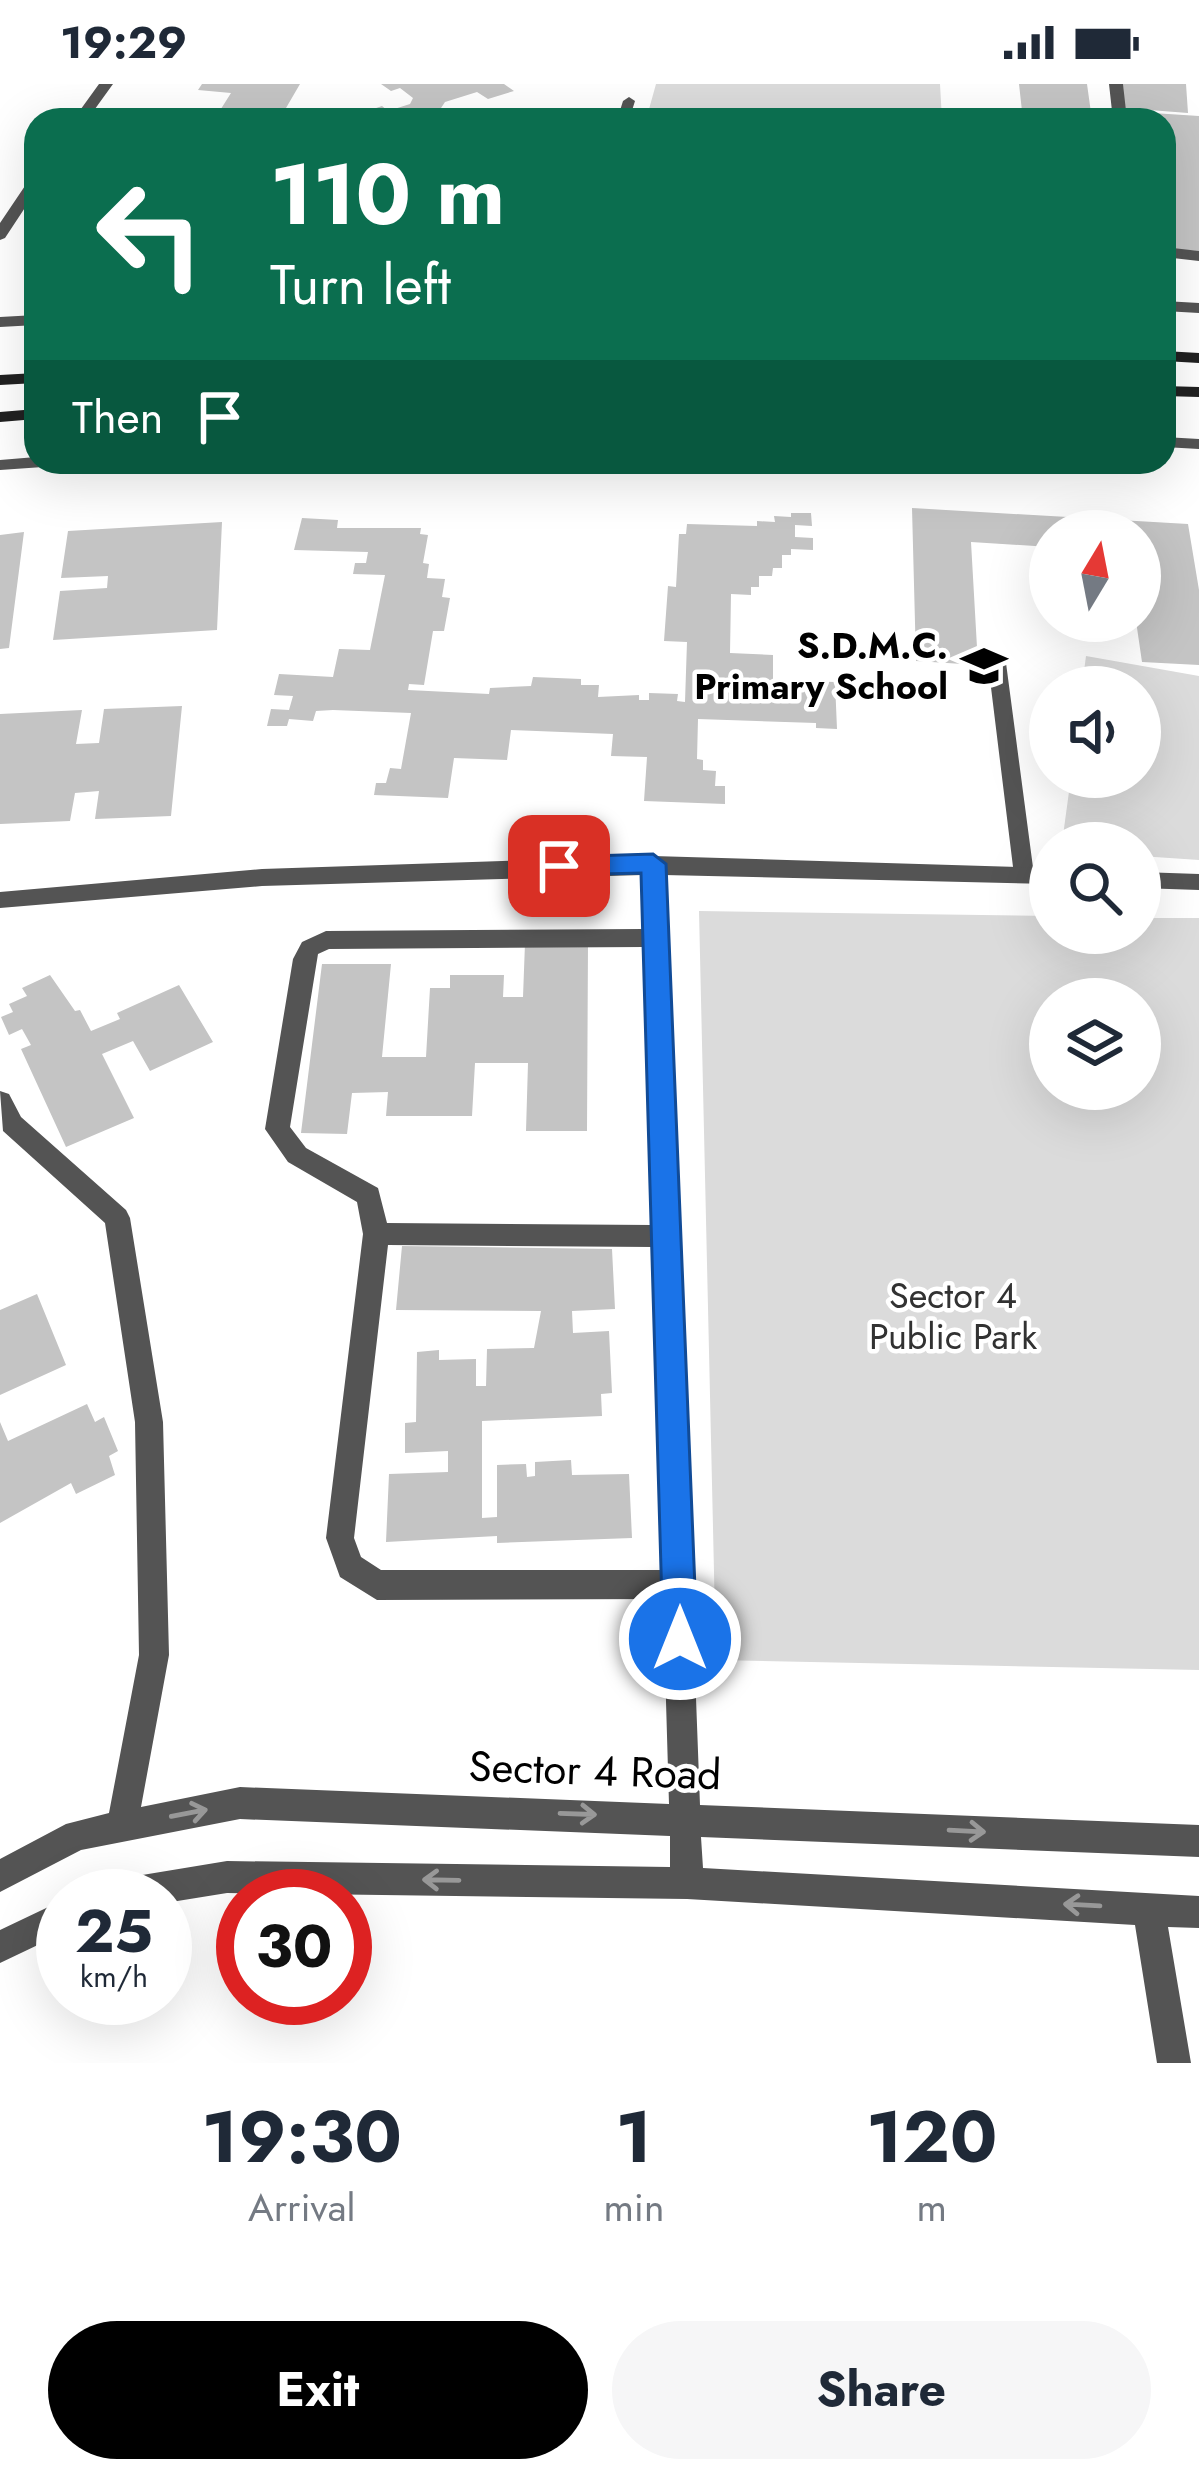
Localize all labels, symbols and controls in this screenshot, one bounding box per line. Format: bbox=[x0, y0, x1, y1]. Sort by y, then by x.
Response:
text: 19:29 bbox=[60, 10, 187, 75]
text: 110 m bbox=[270, 134, 505, 256]
icon: left bbox=[72, 156, 228, 312]
text: Turn left bbox=[270, 246, 451, 324]
icon: arrive bbox=[187, 384, 253, 450]
text: Then bbox=[72, 385, 163, 450]
north arrow bbox=[1029, 510, 1161, 642]
map controls bbox=[1029, 510, 1161, 1110]
place label: S.D.M.C. Primary School bbox=[694, 619, 948, 712]
school or university icon: S.D.M.C. Primary School bbox=[959, 641, 1009, 691]
button: sound bbox=[1029, 666, 1161, 798]
pin bbox=[508, 815, 610, 917]
button: search bbox=[1029, 822, 1161, 954]
icon: arrive bbox=[526, 833, 592, 899]
button: layers bbox=[1029, 978, 1161, 1110]
park label: Sector 4 Public Park bbox=[869, 1269, 1037, 1362]
position arrow bbox=[617, 1576, 743, 1702]
street label: Sector 4 Road bbox=[468, 1736, 722, 1805]
one-way arrow bbox=[168, 1801, 207, 1823]
one-way arrow bbox=[558, 1803, 597, 1826]
one-way arrow bbox=[947, 1820, 986, 1843]
speed limit sign: 30 bbox=[216, 1869, 372, 2025]
one-way arrow bbox=[422, 1869, 461, 1891]
text: 25 bbox=[75, 1888, 153, 1975]
one-way arrow bbox=[1063, 1893, 1102, 1916]
text: km/h bbox=[80, 1955, 148, 1998]
text: 19:30 bbox=[202, 2085, 402, 2189]
text: 1 bbox=[616, 2085, 652, 2189]
text: 120 bbox=[866, 2085, 997, 2189]
text: Arrival bbox=[248, 2179, 355, 2236]
text: min bbox=[603, 2179, 664, 2236]
text: m bbox=[917, 2179, 947, 2236]
button: Exit bbox=[48, 2321, 588, 2459]
button: Share bbox=[612, 2321, 1151, 2459]

